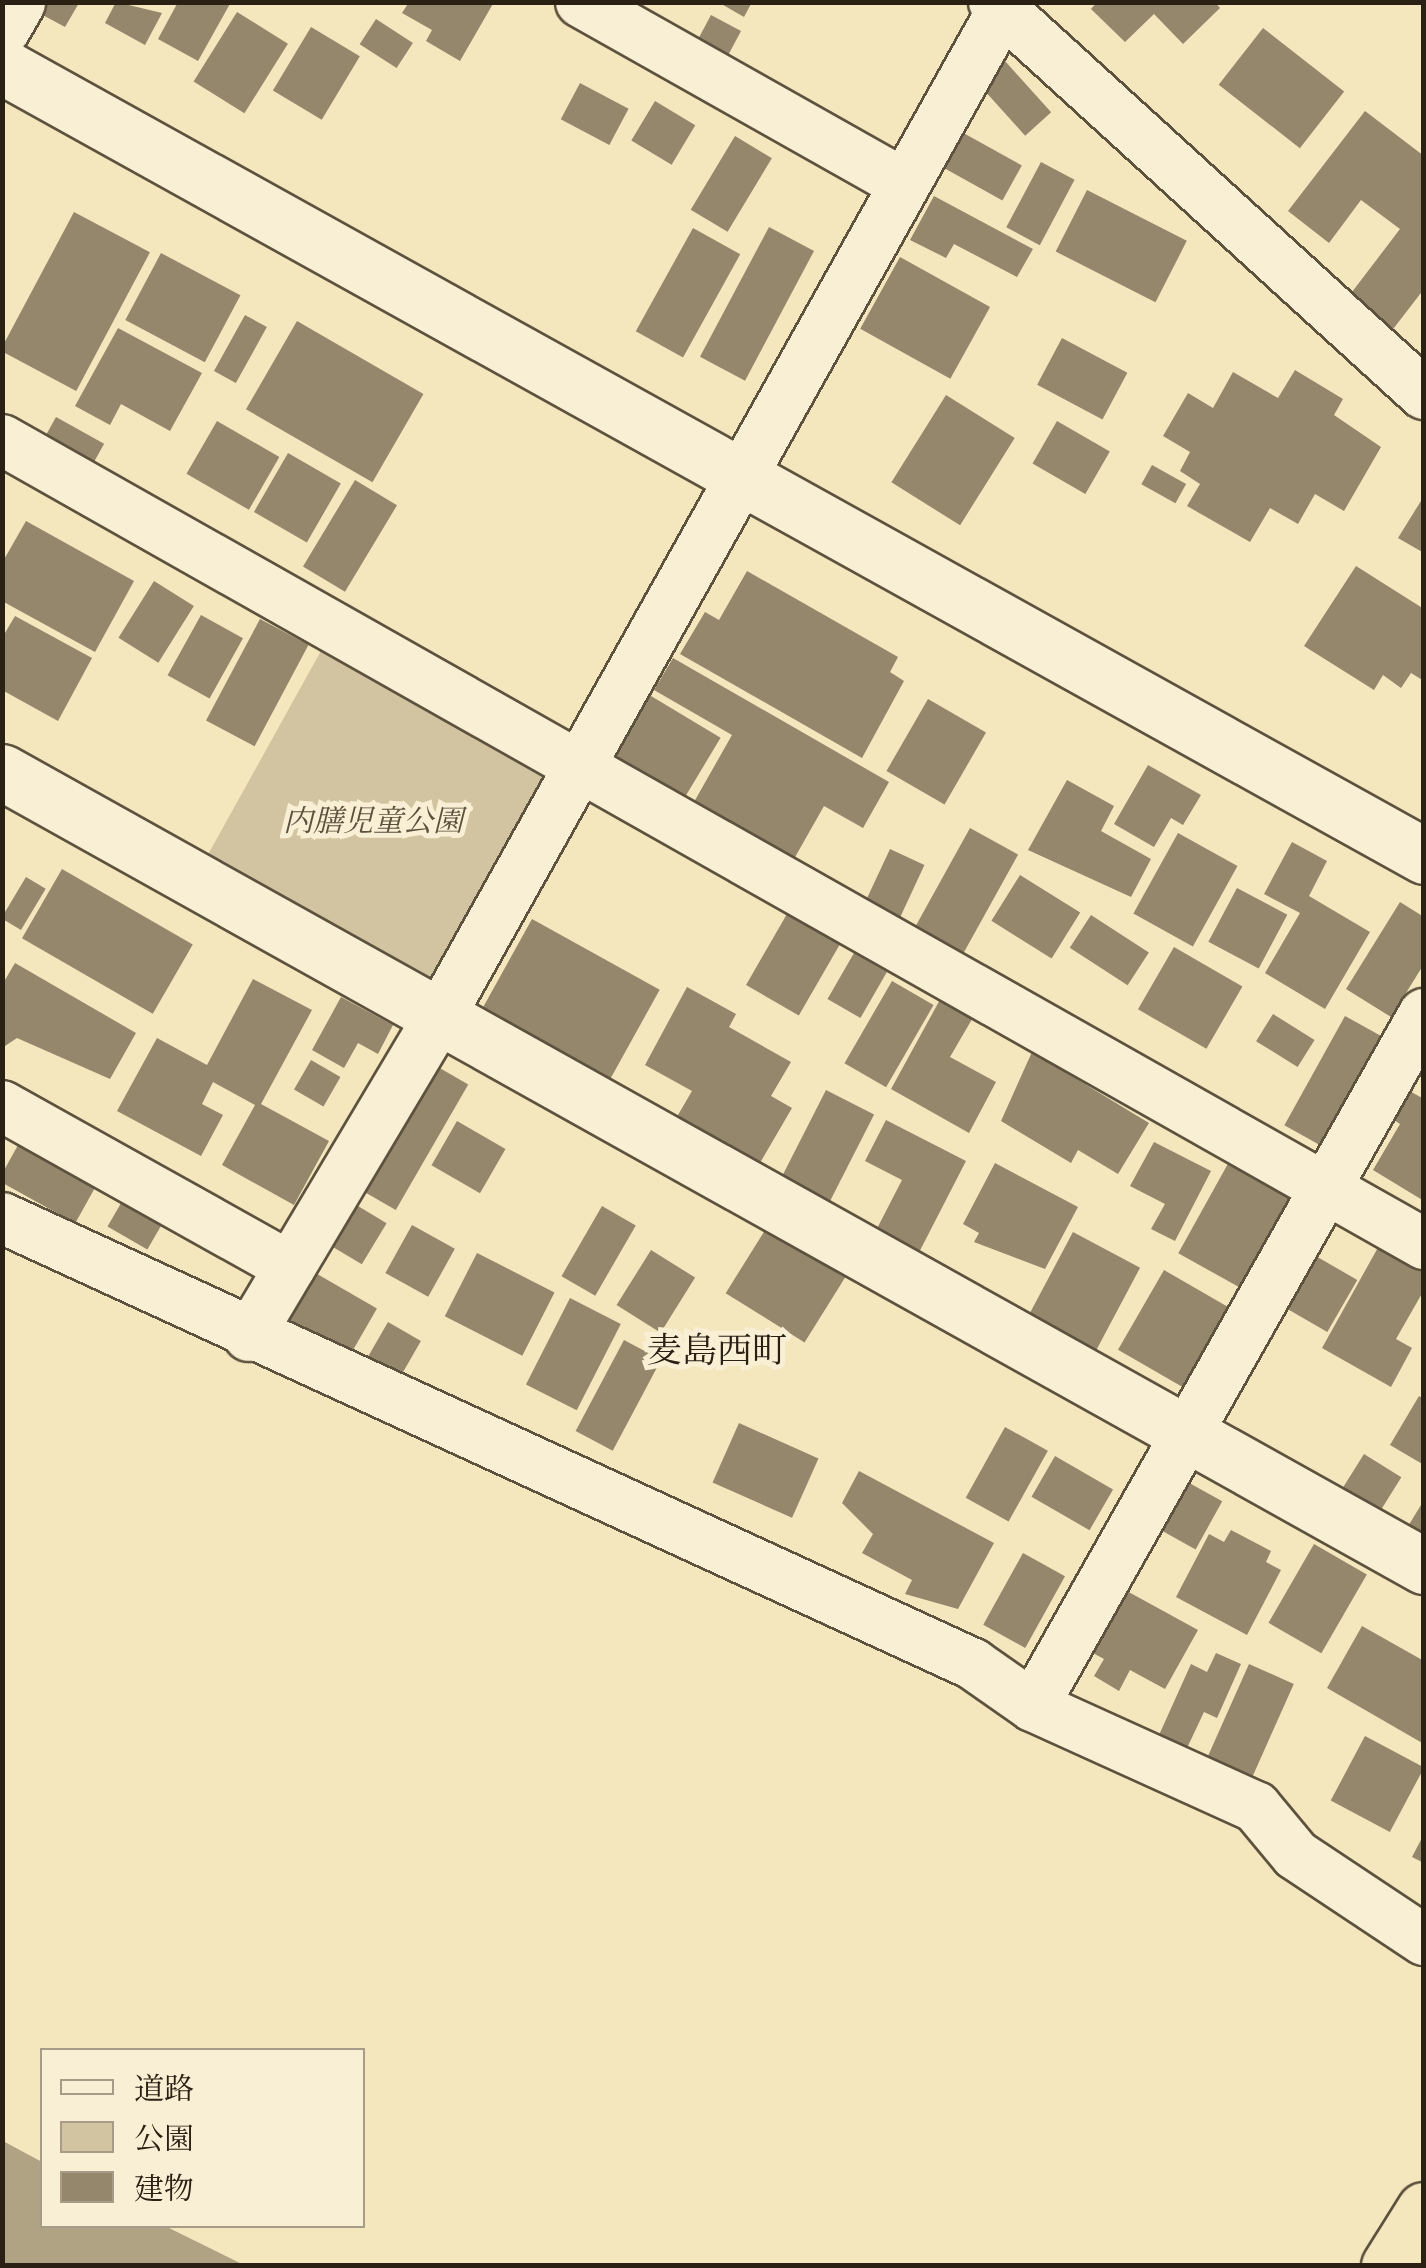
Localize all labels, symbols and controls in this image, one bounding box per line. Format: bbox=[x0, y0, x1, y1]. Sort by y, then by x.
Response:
park label: 内膳児童公園 bbox=[283, 805, 463, 841]
district label: 麦島西町 bbox=[647, 1332, 787, 1374]
legend bbox=[40, 2048, 365, 2228]
text: 道路 bbox=[134, 2072, 194, 2110]
text: 公園 bbox=[134, 2122, 194, 2160]
text: 建物 bbox=[134, 2172, 194, 2210]

